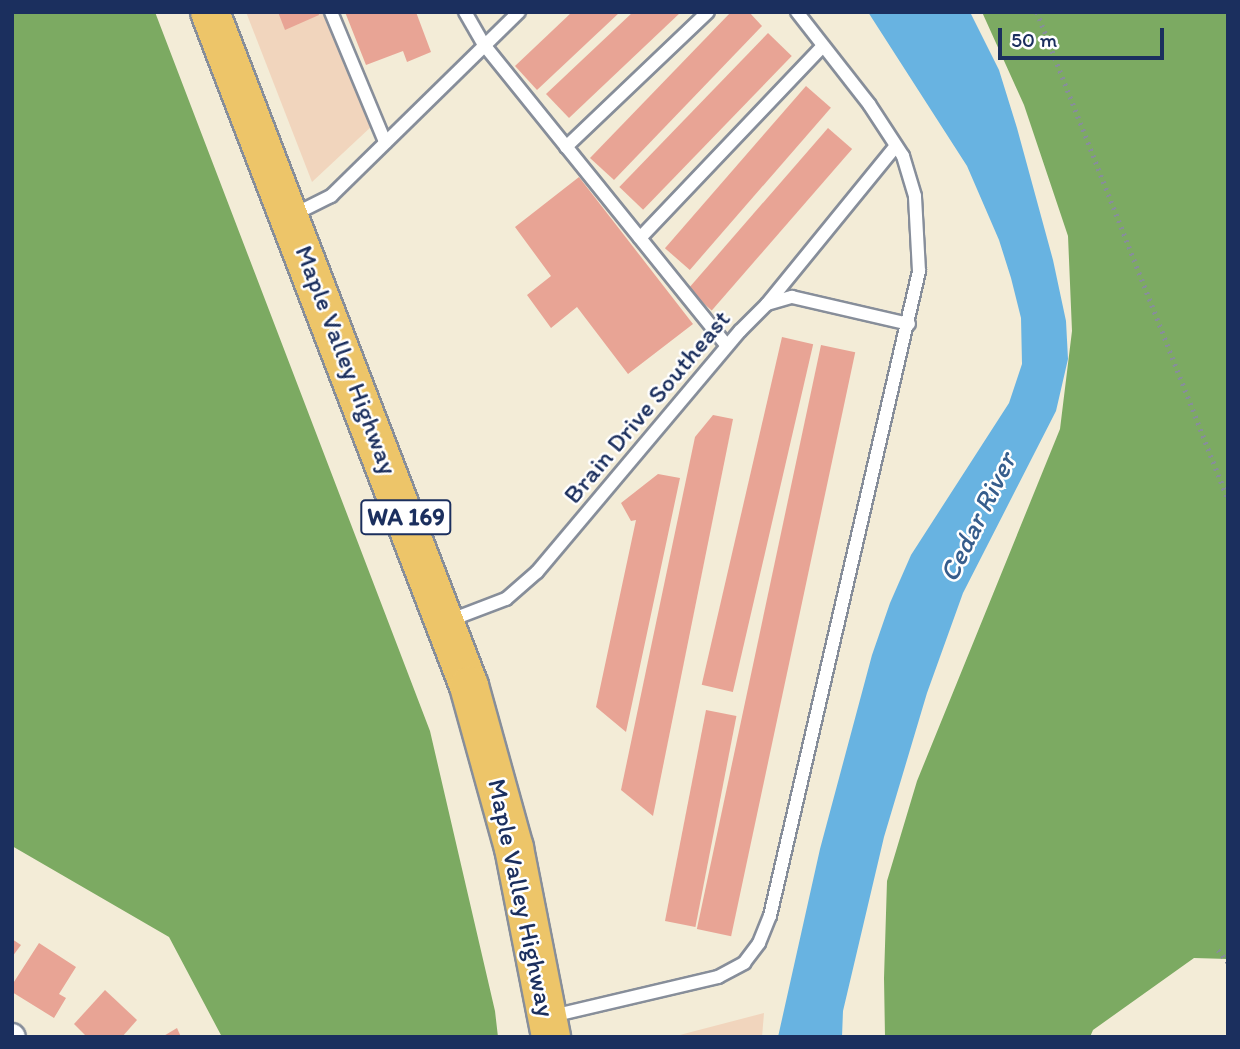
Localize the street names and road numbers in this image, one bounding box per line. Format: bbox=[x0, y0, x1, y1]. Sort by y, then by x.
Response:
street label: Maple Valley Highway bbox=[288, 242, 404, 478]
street label: Brain Drive Southeast bbox=[557, 303, 737, 511]
road number: WA 169 bbox=[359, 496, 453, 538]
street label: Maple Valley Highway bbox=[481, 777, 561, 1019]

